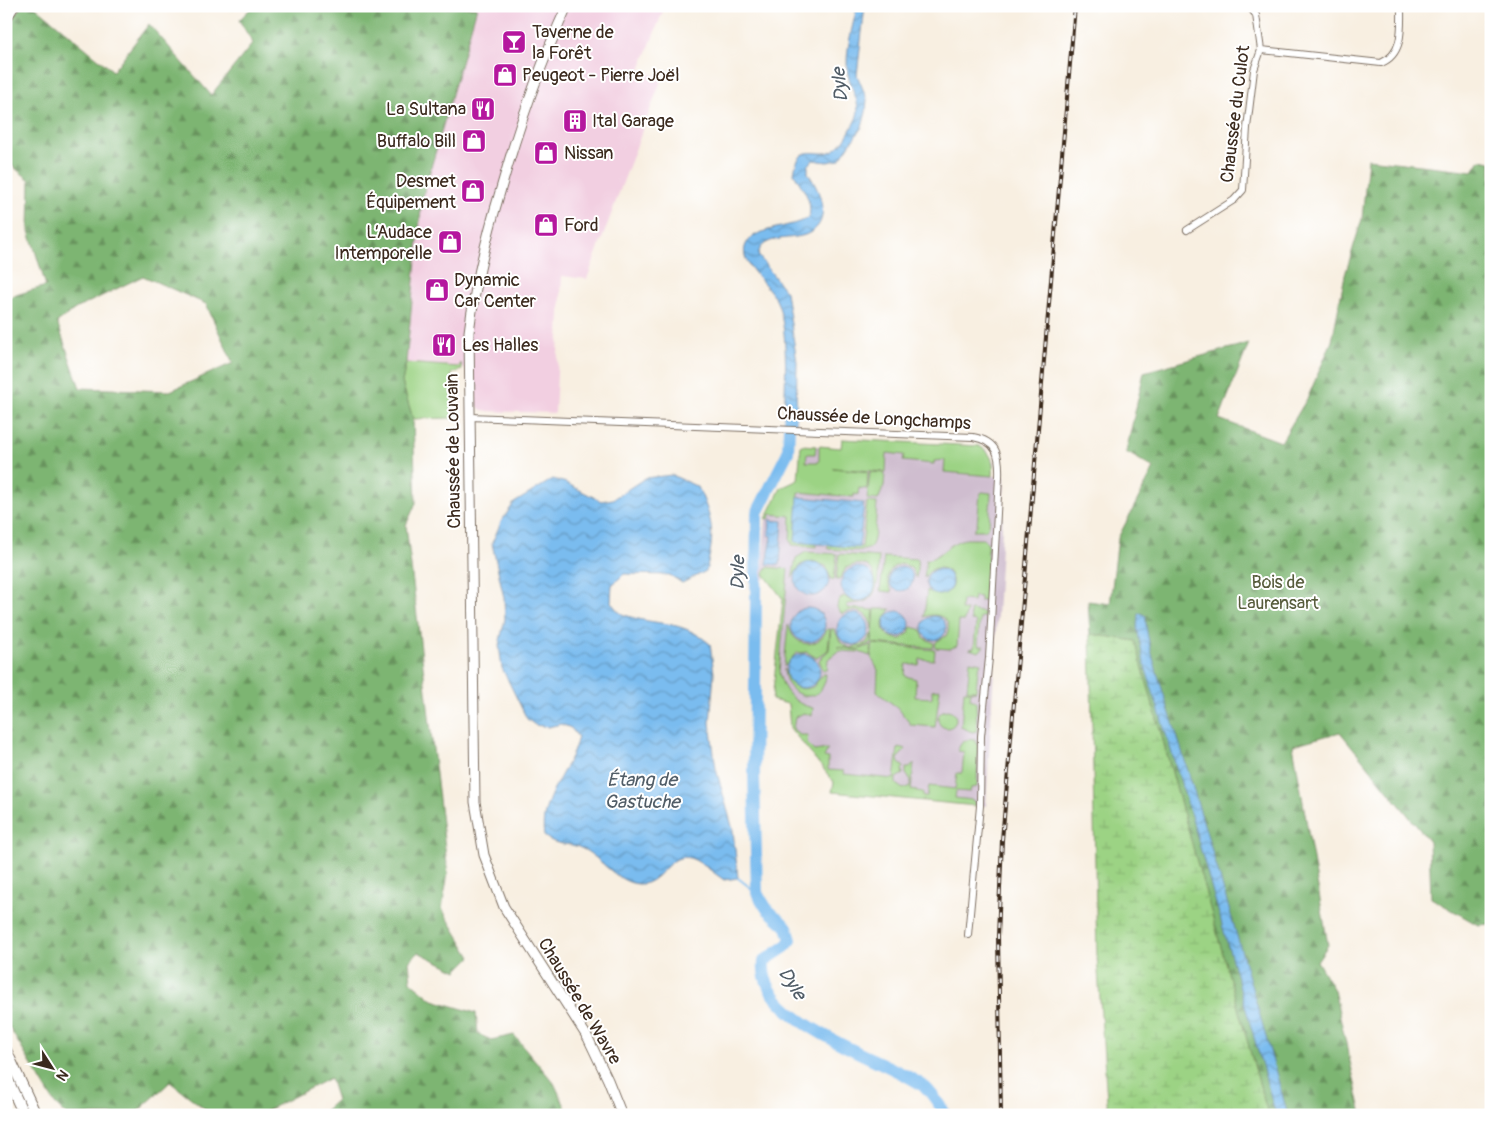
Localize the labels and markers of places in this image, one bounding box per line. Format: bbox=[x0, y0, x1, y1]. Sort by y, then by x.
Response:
place label: Taverne de la Forêt bbox=[532, 21, 614, 65]
bar icon: Taverne de la Forêt bbox=[501, 29, 527, 55]
shop icon: Peugeot - Pierre Joël bbox=[492, 62, 518, 88]
place label: Peugeot - Pierre Joël bbox=[522, 64, 680, 87]
restaurant icon: La Sultana bbox=[470, 96, 496, 122]
place label: La Sultana bbox=[386, 98, 466, 121]
building icon: Ital Garage bbox=[562, 108, 588, 134]
place label: Ital Garage bbox=[592, 110, 674, 133]
shop icon: Buffalo Bill bbox=[461, 128, 487, 154]
place label: Buffalo Bill bbox=[377, 130, 456, 153]
shop icon: Nissan bbox=[533, 140, 559, 166]
place label: Nissan bbox=[564, 142, 613, 165]
place label: Desmet Équipement bbox=[366, 170, 457, 214]
shop icon: Desmet Équipement bbox=[460, 178, 486, 204]
shop icon: Ford bbox=[533, 212, 559, 238]
place label: Ford bbox=[564, 214, 599, 237]
place label: L’Audace Intemporelle bbox=[334, 221, 432, 265]
shop icon: L’Audace Intemporelle bbox=[437, 229, 463, 255]
place label: Dynamic Car Center bbox=[454, 269, 537, 313]
shop icon: Dynamic Car Center bbox=[424, 277, 450, 303]
restaurant icon: Les Halles bbox=[431, 332, 457, 358]
place label: Les Halles bbox=[462, 334, 538, 357]

